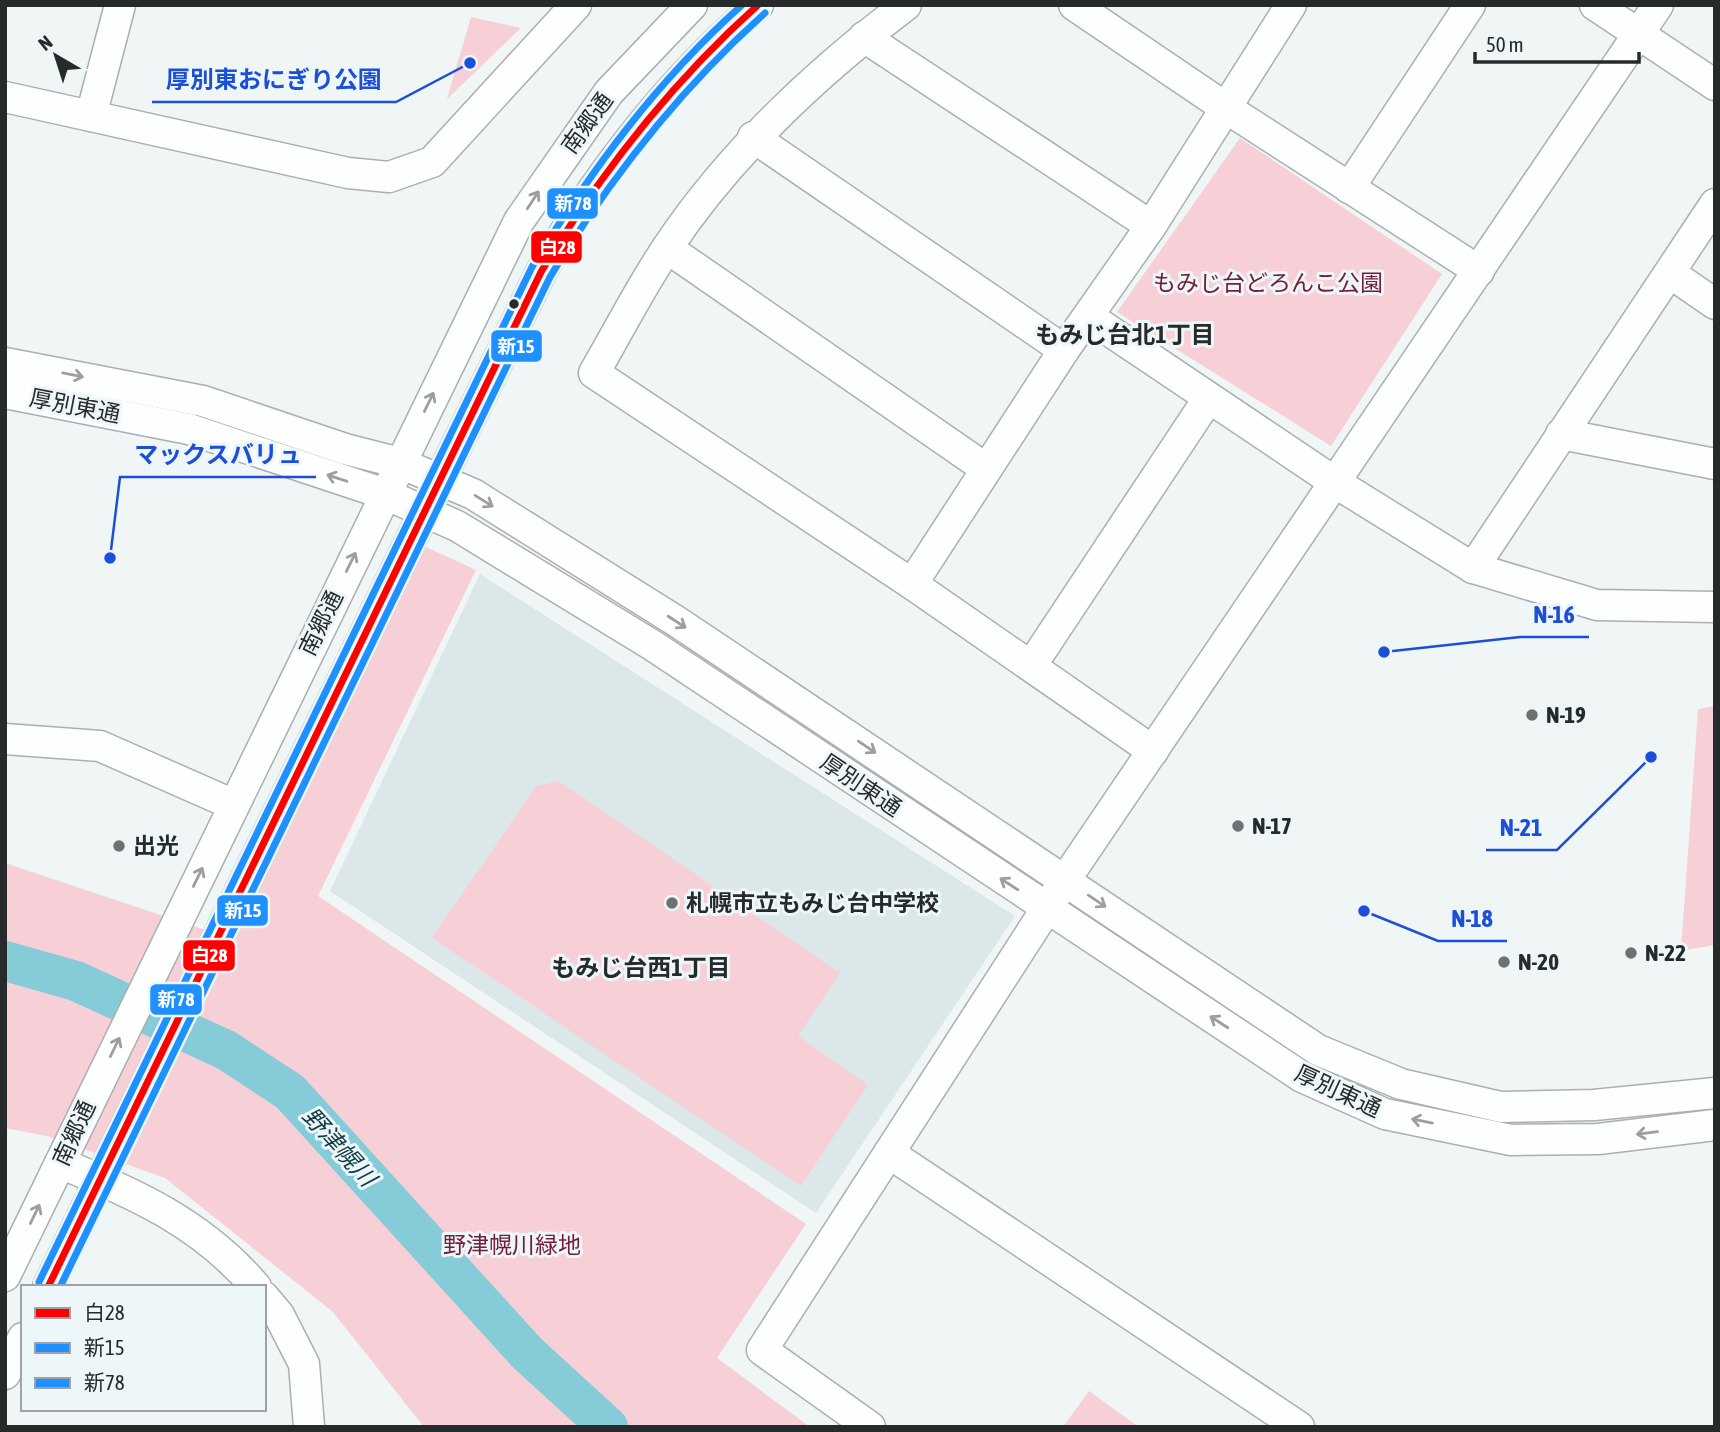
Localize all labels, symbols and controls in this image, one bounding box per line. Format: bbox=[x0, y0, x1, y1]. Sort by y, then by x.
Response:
north arrow bbox=[21, 21, 91, 91]
scale bar bbox=[1475, 21, 1640, 65]
text: N bbox=[34, 31, 57, 55]
text: 50 m bbox=[1486, 32, 1524, 56]
callout: 厚別東おにぎり公園 bbox=[152, 57, 396, 102]
text: 厚別東おにぎり公園 bbox=[166, 66, 382, 93]
street label: 南郷通 bbox=[556, 87, 618, 159]
line badge: 新78 bbox=[546, 187, 599, 220]
one-way arrow bbox=[526, 190, 540, 210]
text: 新78 bbox=[555, 192, 591, 214]
line badge: 白28 bbox=[530, 230, 583, 264]
text: 白28 bbox=[539, 236, 575, 258]
park label: もみじ台どろんこ公園 bbox=[1153, 270, 1383, 296]
unlabelled marker bbox=[507, 297, 521, 311]
district label: もみじ台北1丁目 bbox=[1035, 321, 1215, 348]
line badge: 新15 bbox=[490, 329, 543, 363]
text: 新15 bbox=[498, 335, 534, 357]
one-way arrow bbox=[61, 368, 84, 382]
street label: 厚別東通 bbox=[27, 384, 123, 428]
one-way arrow bbox=[422, 392, 436, 413]
callout: マックスバリュ bbox=[120, 432, 316, 477]
text: マックスバリュ bbox=[134, 441, 302, 468]
one-way arrow bbox=[326, 471, 348, 483]
one-way arrow bbox=[474, 495, 494, 509]
one-way arrow bbox=[345, 552, 358, 573]
street label: 南郷通 bbox=[294, 586, 348, 660]
callout: N-16 bbox=[1520, 592, 1589, 637]
text: N-16 bbox=[1533, 601, 1575, 628]
one-way arrow bbox=[667, 615, 687, 629]
place label: N-19 bbox=[1546, 702, 1586, 728]
marker: N-19 bbox=[1524, 707, 1540, 723]
one-way arrow bbox=[857, 740, 876, 755]
street label: 厚別東通 bbox=[816, 748, 906, 822]
callout: N-21 bbox=[1486, 805, 1557, 850]
place label: N-17 bbox=[1252, 813, 1292, 839]
text: N-21 bbox=[1500, 814, 1542, 841]
marker: N-17 bbox=[1230, 818, 1246, 834]
place label: 出光 bbox=[133, 833, 179, 859]
marker: 出光 bbox=[111, 838, 127, 854]
one-way arrow bbox=[192, 867, 206, 888]
one-way arrow bbox=[999, 877, 1019, 891]
place label: 札幌市立もみじ台中学校 bbox=[686, 890, 939, 916]
line badge: 新15 bbox=[216, 894, 269, 927]
one-way arrow bbox=[1087, 894, 1106, 908]
marker: 札幌市立もみじ台中学校 bbox=[664, 895, 680, 911]
callout: N-18 bbox=[1438, 896, 1507, 941]
text: 新15 bbox=[225, 899, 261, 921]
text: N-18 bbox=[1451, 905, 1493, 932]
line badge: 白28 bbox=[182, 939, 236, 972]
place label: N-22 bbox=[1645, 940, 1686, 966]
text: 白28 bbox=[191, 944, 227, 966]
marker: N-22 bbox=[1623, 945, 1639, 961]
place label: N-20 bbox=[1518, 949, 1559, 975]
district label: もみじ台西1丁目 bbox=[551, 954, 731, 981]
marker: N-20 bbox=[1496, 954, 1512, 970]
line badge: 新78 bbox=[149, 983, 203, 1016]
text: 新78 bbox=[158, 988, 194, 1010]
one-way arrow bbox=[1210, 1015, 1230, 1029]
one-way arrow bbox=[109, 1037, 123, 1058]
street label: 厚別東通 bbox=[1291, 1060, 1385, 1122]
street label: 南郷通 bbox=[48, 1096, 100, 1170]
water label: 野津幌川 bbox=[297, 1102, 384, 1194]
one-way arrow bbox=[1411, 1114, 1434, 1128]
one-way arrow bbox=[1636, 1127, 1659, 1140]
one-way arrow bbox=[29, 1204, 42, 1225]
park label: 野津幌川緑地 bbox=[443, 1232, 581, 1258]
legend bbox=[21, 1285, 266, 1411]
text: 白28 bbox=[84, 1300, 125, 1324]
text: 新15 bbox=[84, 1335, 125, 1359]
text: 新78 bbox=[84, 1370, 125, 1394]

